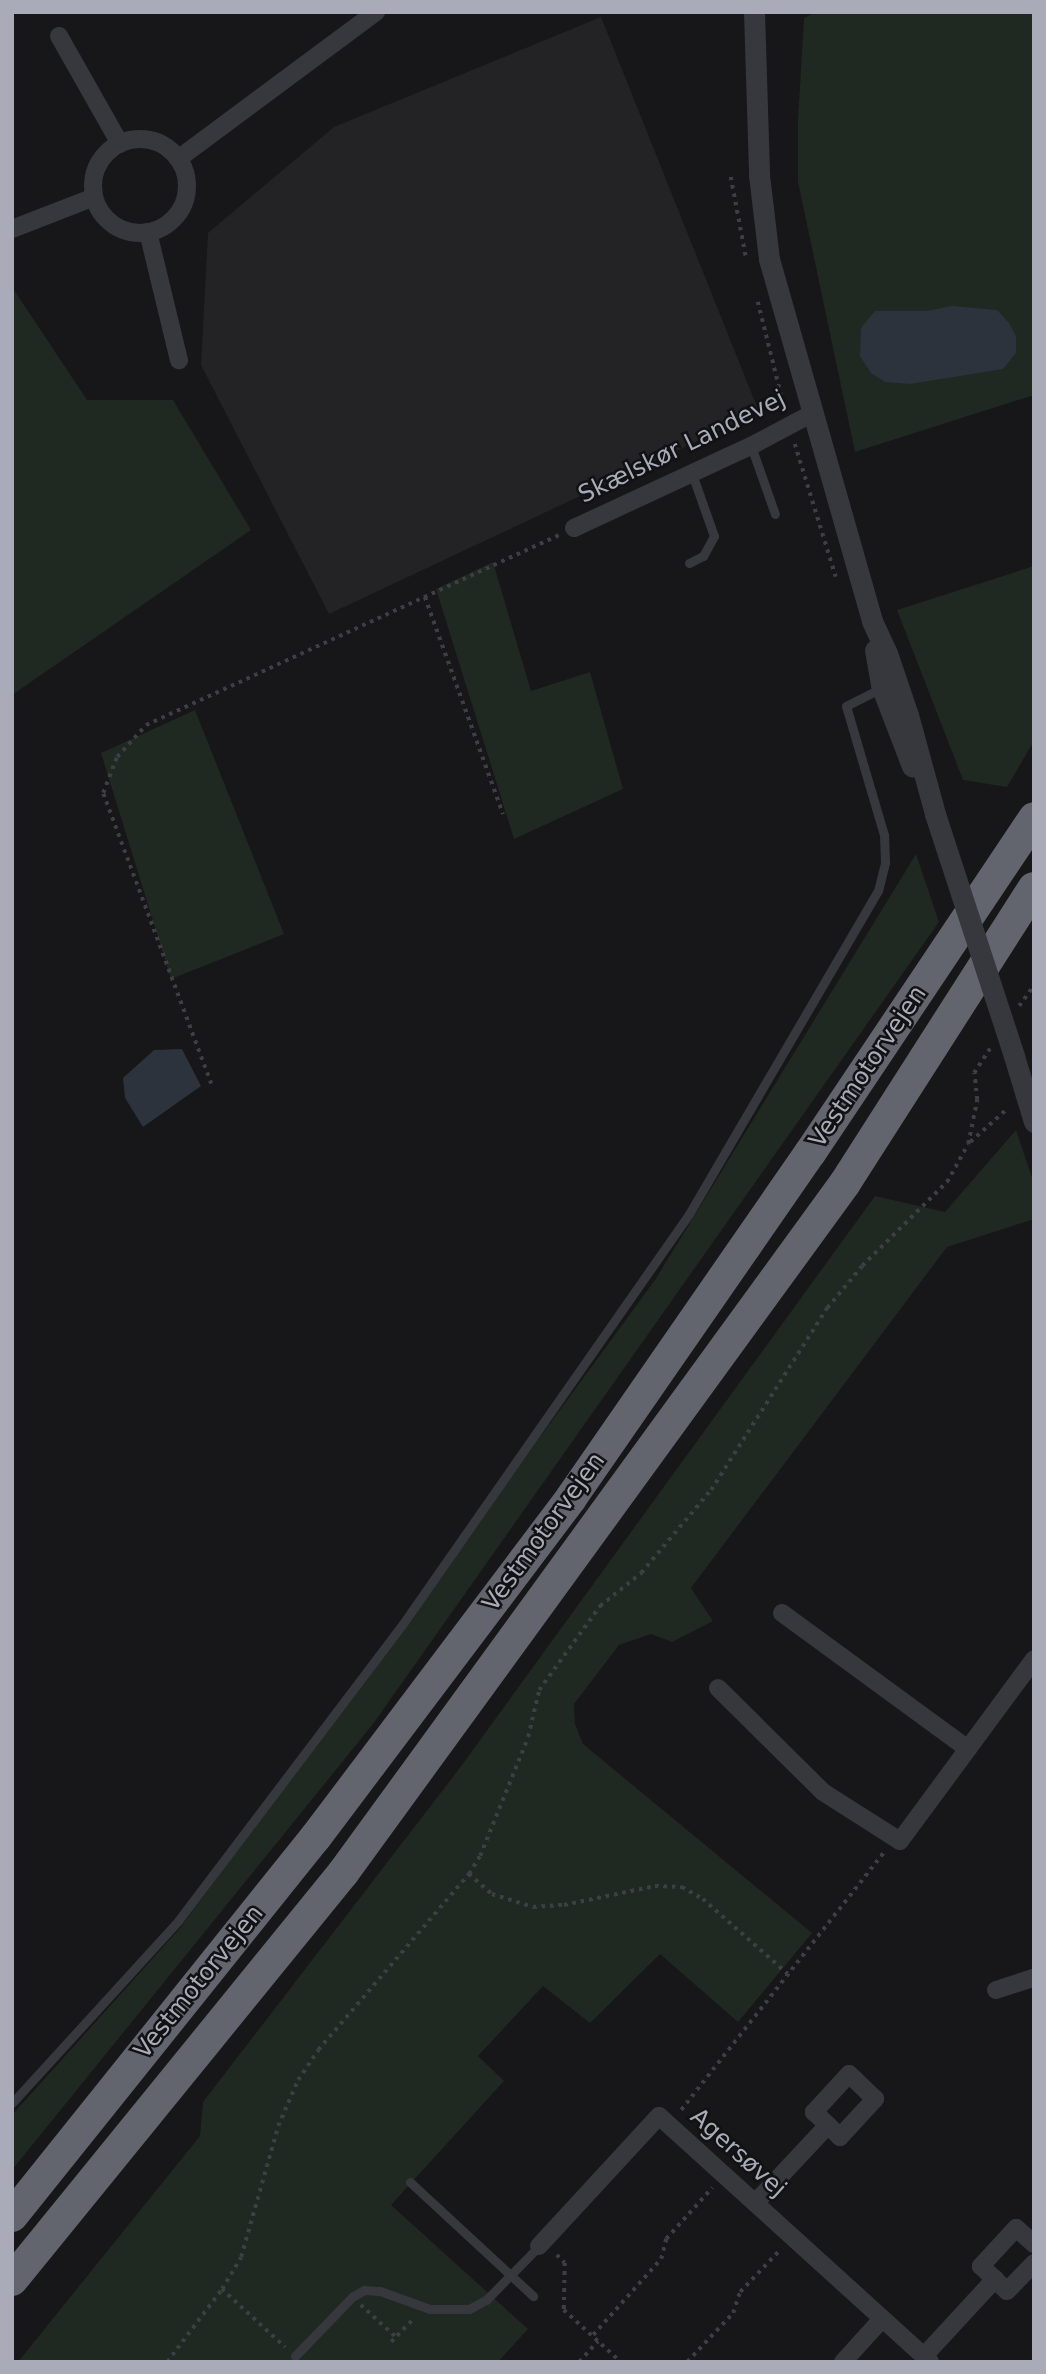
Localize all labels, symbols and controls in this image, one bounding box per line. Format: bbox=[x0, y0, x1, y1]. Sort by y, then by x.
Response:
street label: Skælskør Landevej bbox=[574, 384, 790, 510]
street label: Vestmotorvejen bbox=[803, 981, 933, 1153]
street label: Vestmotorvejen bbox=[477, 1447, 611, 1617]
street label: Vestmotorvejen bbox=[128, 1900, 270, 2064]
street label: Agersøvej bbox=[684, 2102, 792, 2204]

